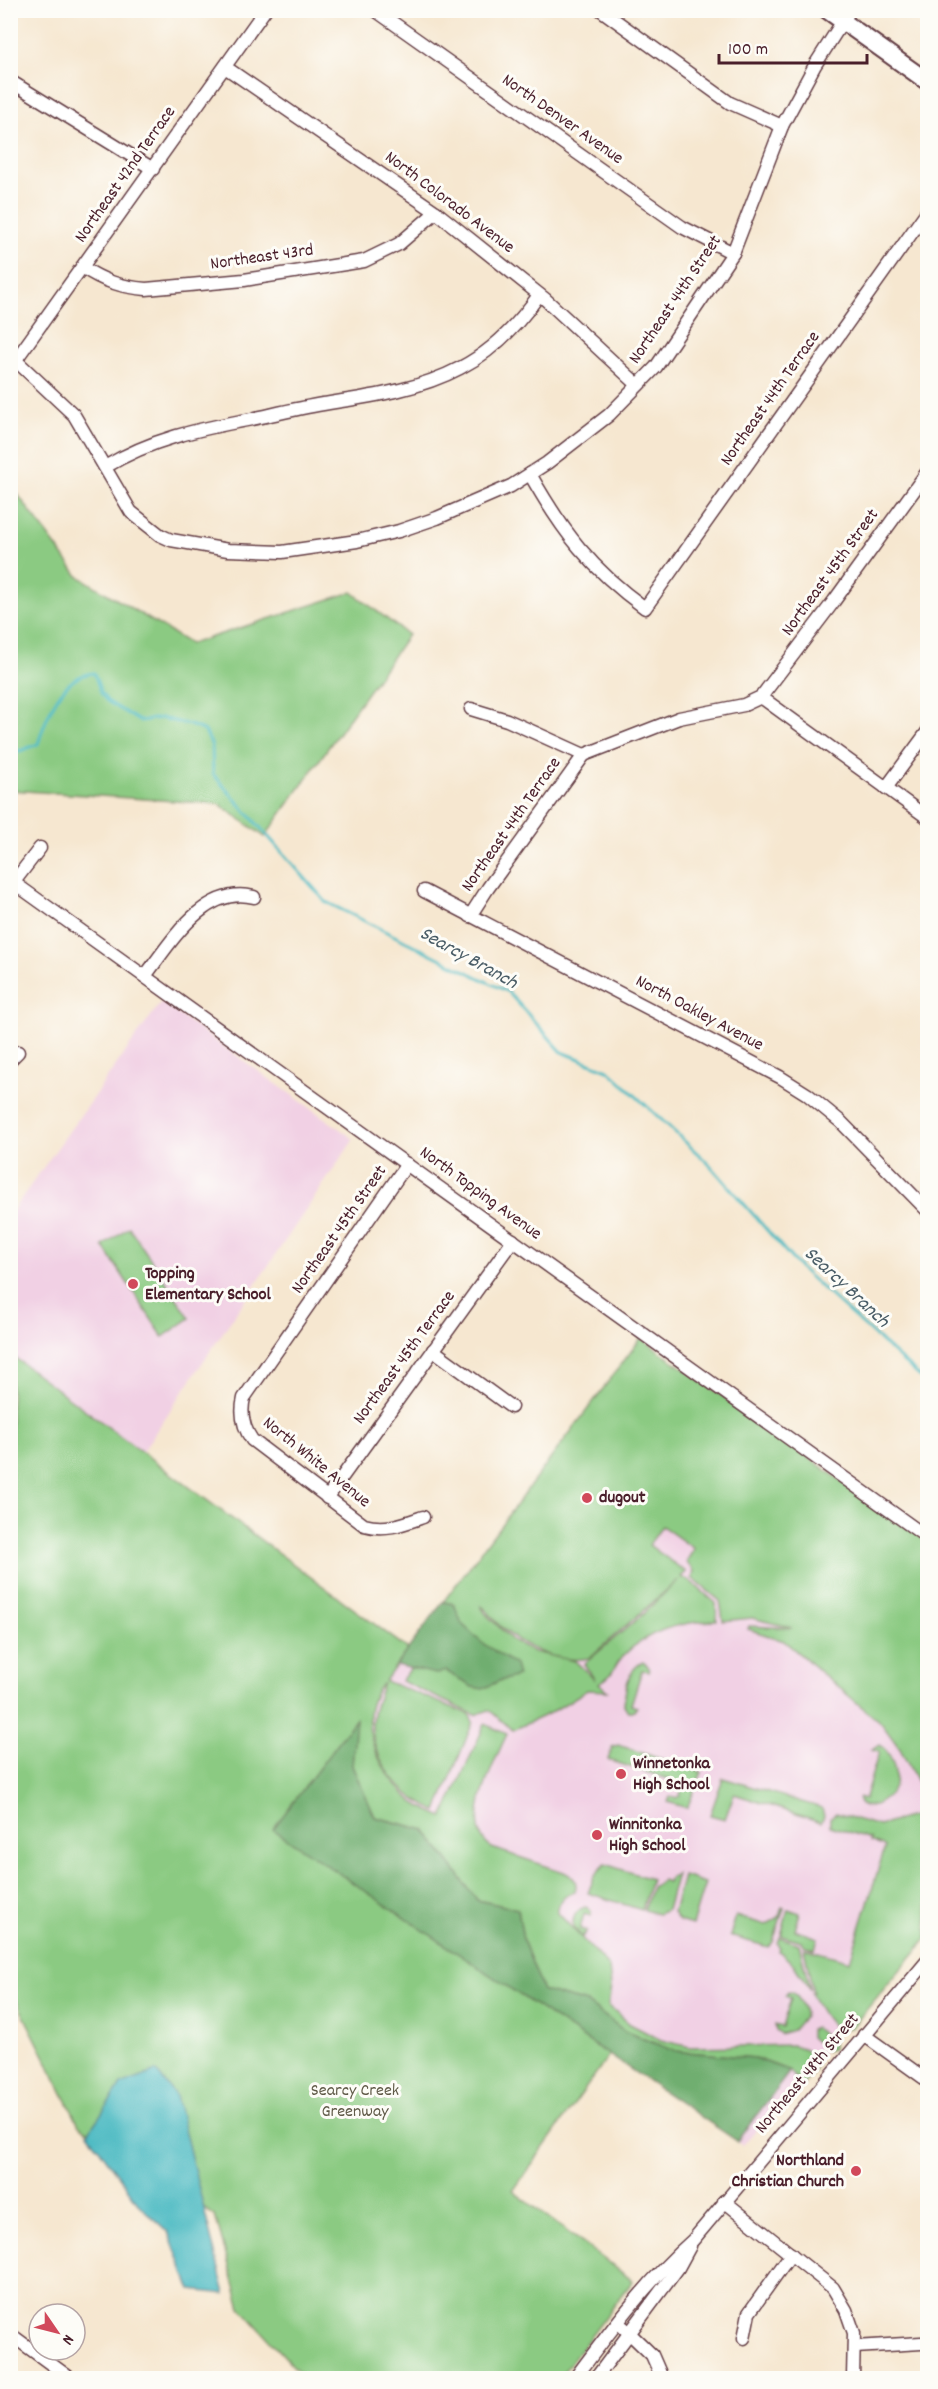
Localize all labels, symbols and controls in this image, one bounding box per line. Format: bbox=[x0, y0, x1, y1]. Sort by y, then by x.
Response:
scale bar bbox=[719, 27, 868, 65]
text: 100 m bbox=[728, 38, 768, 63]
street label: North Denver Avenue bbox=[496, 69, 628, 171]
street label: Northeast 42nd Terrace bbox=[69, 102, 183, 248]
street label: North Colorado Avenue bbox=[379, 146, 519, 260]
street label: Northeast 44th Street bbox=[623, 230, 729, 370]
street label: Northeast 43rd bbox=[209, 238, 315, 278]
street label: Northeast 44th Terrace bbox=[715, 327, 827, 471]
street label: Northeast 45th Street bbox=[776, 504, 886, 642]
street label: Northeast 44th Terrace bbox=[456, 753, 568, 897]
water label: Searcy Branch bbox=[414, 921, 523, 998]
street label: North Oakley Avenue bbox=[631, 970, 767, 1058]
street label: North Topping Avenue bbox=[414, 1141, 546, 1247]
street label: Northeast 45th Street bbox=[286, 1160, 394, 1299]
water label: Searcy Branch bbox=[797, 1241, 896, 1336]
place label: Topping Elementary School bbox=[145, 1262, 272, 1308]
marker: Topping Elementary School bbox=[126, 1277, 140, 1291]
street label: Northeast 45th Terrace bbox=[348, 1286, 462, 1430]
street label: North White Avenue bbox=[257, 1412, 375, 1514]
place label: dugout bbox=[599, 1486, 646, 1511]
marker: dugout bbox=[580, 1491, 594, 1505]
place label: Winnetonka High School bbox=[633, 1752, 711, 1798]
marker: Winnetonka High School bbox=[614, 1767, 628, 1781]
place label: Winnitonka High School bbox=[609, 1813, 686, 1859]
marker: Winnitonka High School bbox=[590, 1828, 604, 1842]
street label: Northeast 48th Street bbox=[750, 2008, 866, 2140]
park label: Searcy Creek Greenway bbox=[311, 2079, 399, 2125]
place label: Northland Christian Church bbox=[731, 2149, 844, 2195]
marker: Northland Christian Church bbox=[849, 2164, 863, 2178]
north arrow bbox=[27, 2302, 87, 2362]
text: N bbox=[55, 2329, 79, 2349]

